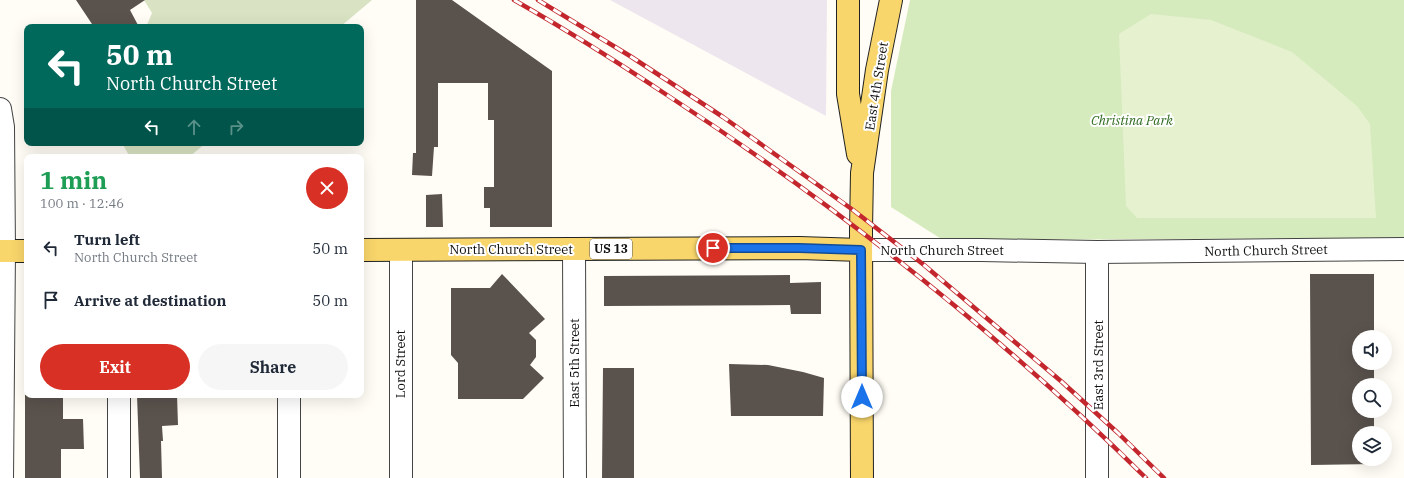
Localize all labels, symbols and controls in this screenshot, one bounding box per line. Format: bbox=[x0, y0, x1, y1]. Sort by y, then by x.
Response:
text: 50 m bbox=[106, 36, 173, 73]
icon: left bbox=[40, 40, 92, 92]
street label: East 4th Street bbox=[861, 40, 892, 132]
text: North Church Street bbox=[106, 72, 277, 95]
park label: Christina Park bbox=[1091, 112, 1173, 129]
icon: left bbox=[141, 116, 163, 138]
icon: ahead bbox=[183, 116, 205, 138]
icon: right bbox=[225, 116, 247, 138]
text: 1 min bbox=[40, 164, 107, 196]
button: close bbox=[306, 167, 348, 209]
text: 100 m · 12:46 bbox=[40, 195, 124, 212]
text: Turn left bbox=[74, 230, 140, 249]
pin bbox=[696, 231, 730, 265]
icon: left bbox=[40, 237, 62, 259]
icon: arrive bbox=[702, 237, 724, 259]
text: 50 m bbox=[312, 239, 348, 258]
road number: US 13 bbox=[590, 239, 632, 259]
street label: North Church Street bbox=[449, 241, 573, 258]
street label: North Church Street bbox=[1204, 241, 1328, 260]
street label: North Church Street bbox=[880, 242, 1004, 259]
text: North Church Street bbox=[74, 249, 198, 266]
icon: arrive bbox=[40, 289, 62, 311]
text: Arrive at destination bbox=[74, 291, 226, 310]
text: 50 m bbox=[312, 291, 348, 310]
street label: East 5th Street bbox=[566, 318, 583, 408]
street label: East 3rd Street bbox=[1090, 319, 1107, 410]
street label: Lord Street bbox=[392, 329, 409, 398]
map controls bbox=[1352, 330, 1392, 466]
button: sound bbox=[1352, 330, 1392, 370]
button: Exit bbox=[40, 344, 190, 390]
button: Share bbox=[198, 344, 348, 390]
position arrow bbox=[841, 376, 883, 418]
button: search bbox=[1352, 378, 1392, 418]
button: layers bbox=[1352, 426, 1392, 466]

